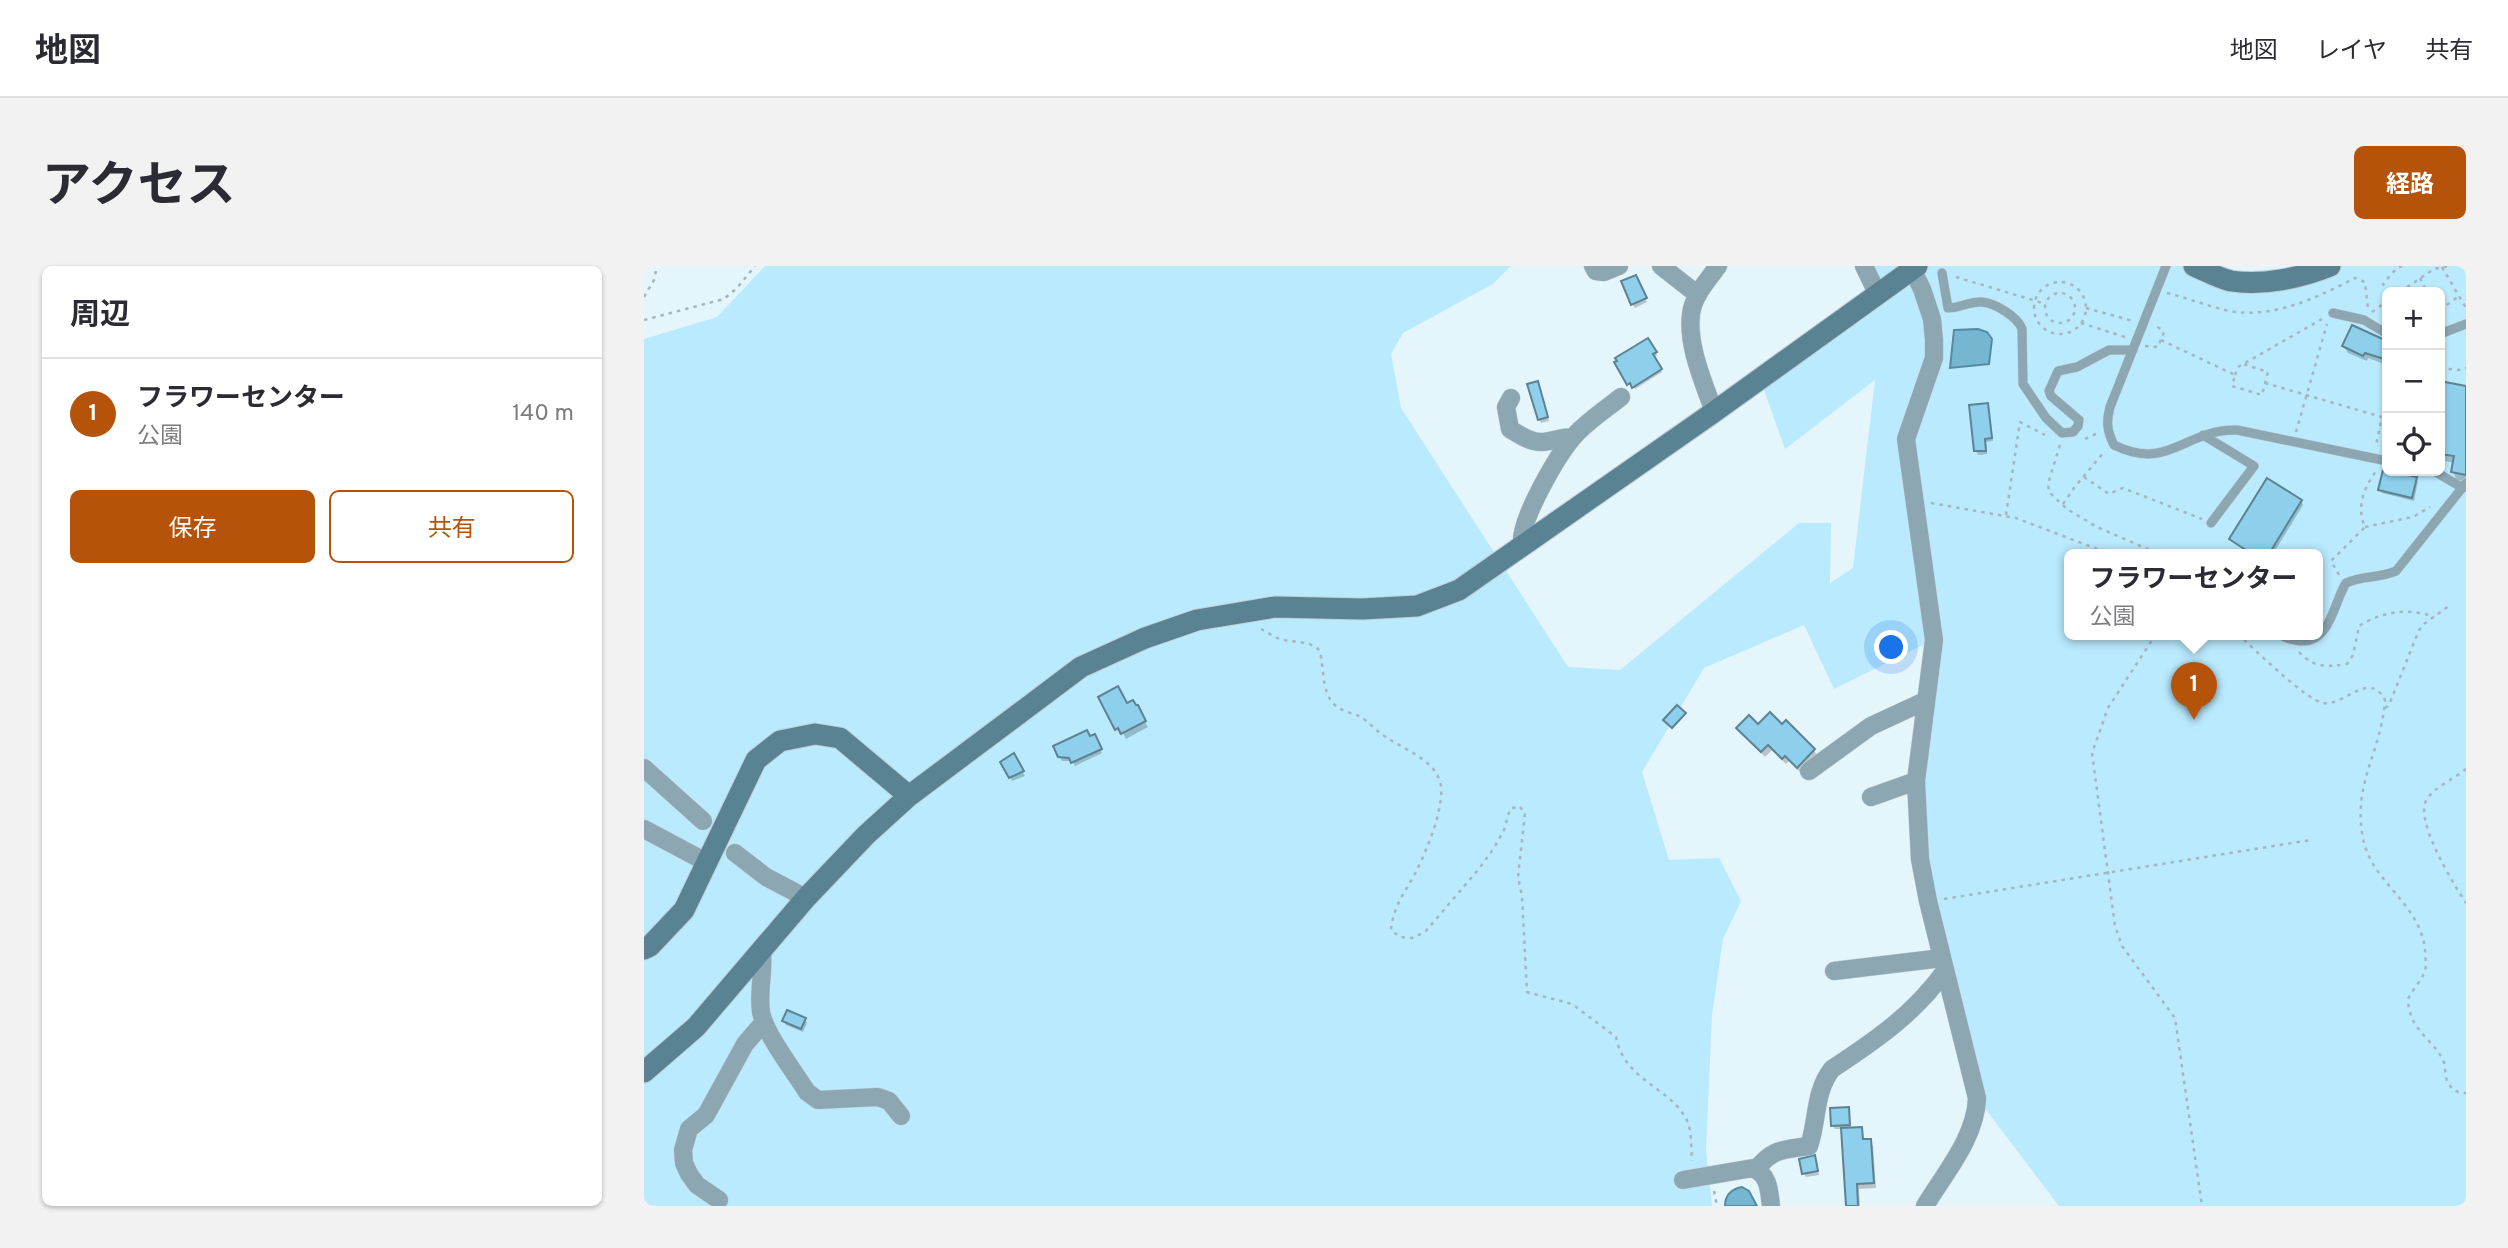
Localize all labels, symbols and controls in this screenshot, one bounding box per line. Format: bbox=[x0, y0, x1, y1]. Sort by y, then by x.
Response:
text: 地図 bbox=[35, 32, 101, 74]
text: 地図 bbox=[2230, 37, 2278, 67]
text: レイヤ bbox=[2316, 37, 2387, 67]
text: 共有 bbox=[2425, 37, 2473, 67]
button: 経路 bbox=[2354, 146, 2466, 219]
text: アクセス bbox=[42, 158, 236, 220]
map controls bbox=[2382, 287, 2445, 476]
button: + bbox=[2382, 287, 2445, 350]
text: 周辺 bbox=[70, 298, 130, 335]
button: − bbox=[2382, 350, 2445, 413]
text: フラワーセンター bbox=[137, 383, 345, 416]
text: 1 bbox=[88, 400, 98, 429]
text: 140 m bbox=[512, 400, 574, 429]
button: locate bbox=[2382, 413, 2445, 476]
text: 公園 bbox=[137, 423, 183, 452]
button: 保存 bbox=[70, 490, 315, 563]
button: 共有 bbox=[329, 490, 574, 563]
popup bbox=[2064, 549, 2323, 640]
text: フラワーセンター bbox=[2089, 564, 2298, 597]
text: 公園 bbox=[2089, 604, 2135, 633]
your location bbox=[1874, 630, 1908, 664]
pin: 1 bbox=[2171, 662, 2217, 720]

